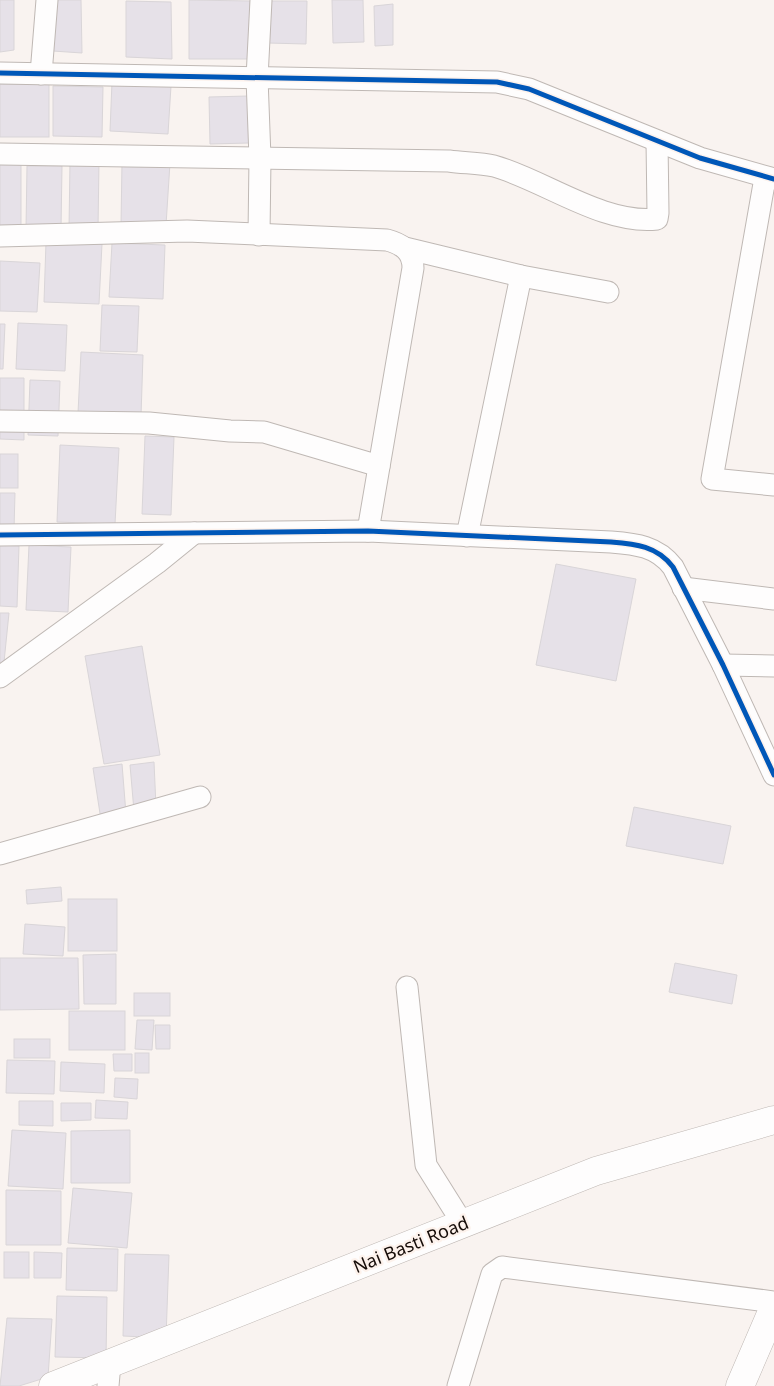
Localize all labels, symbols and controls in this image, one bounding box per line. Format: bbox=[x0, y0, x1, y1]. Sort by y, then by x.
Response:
street label: Nai Basti Road bbox=[349, 1210, 472, 1278]

